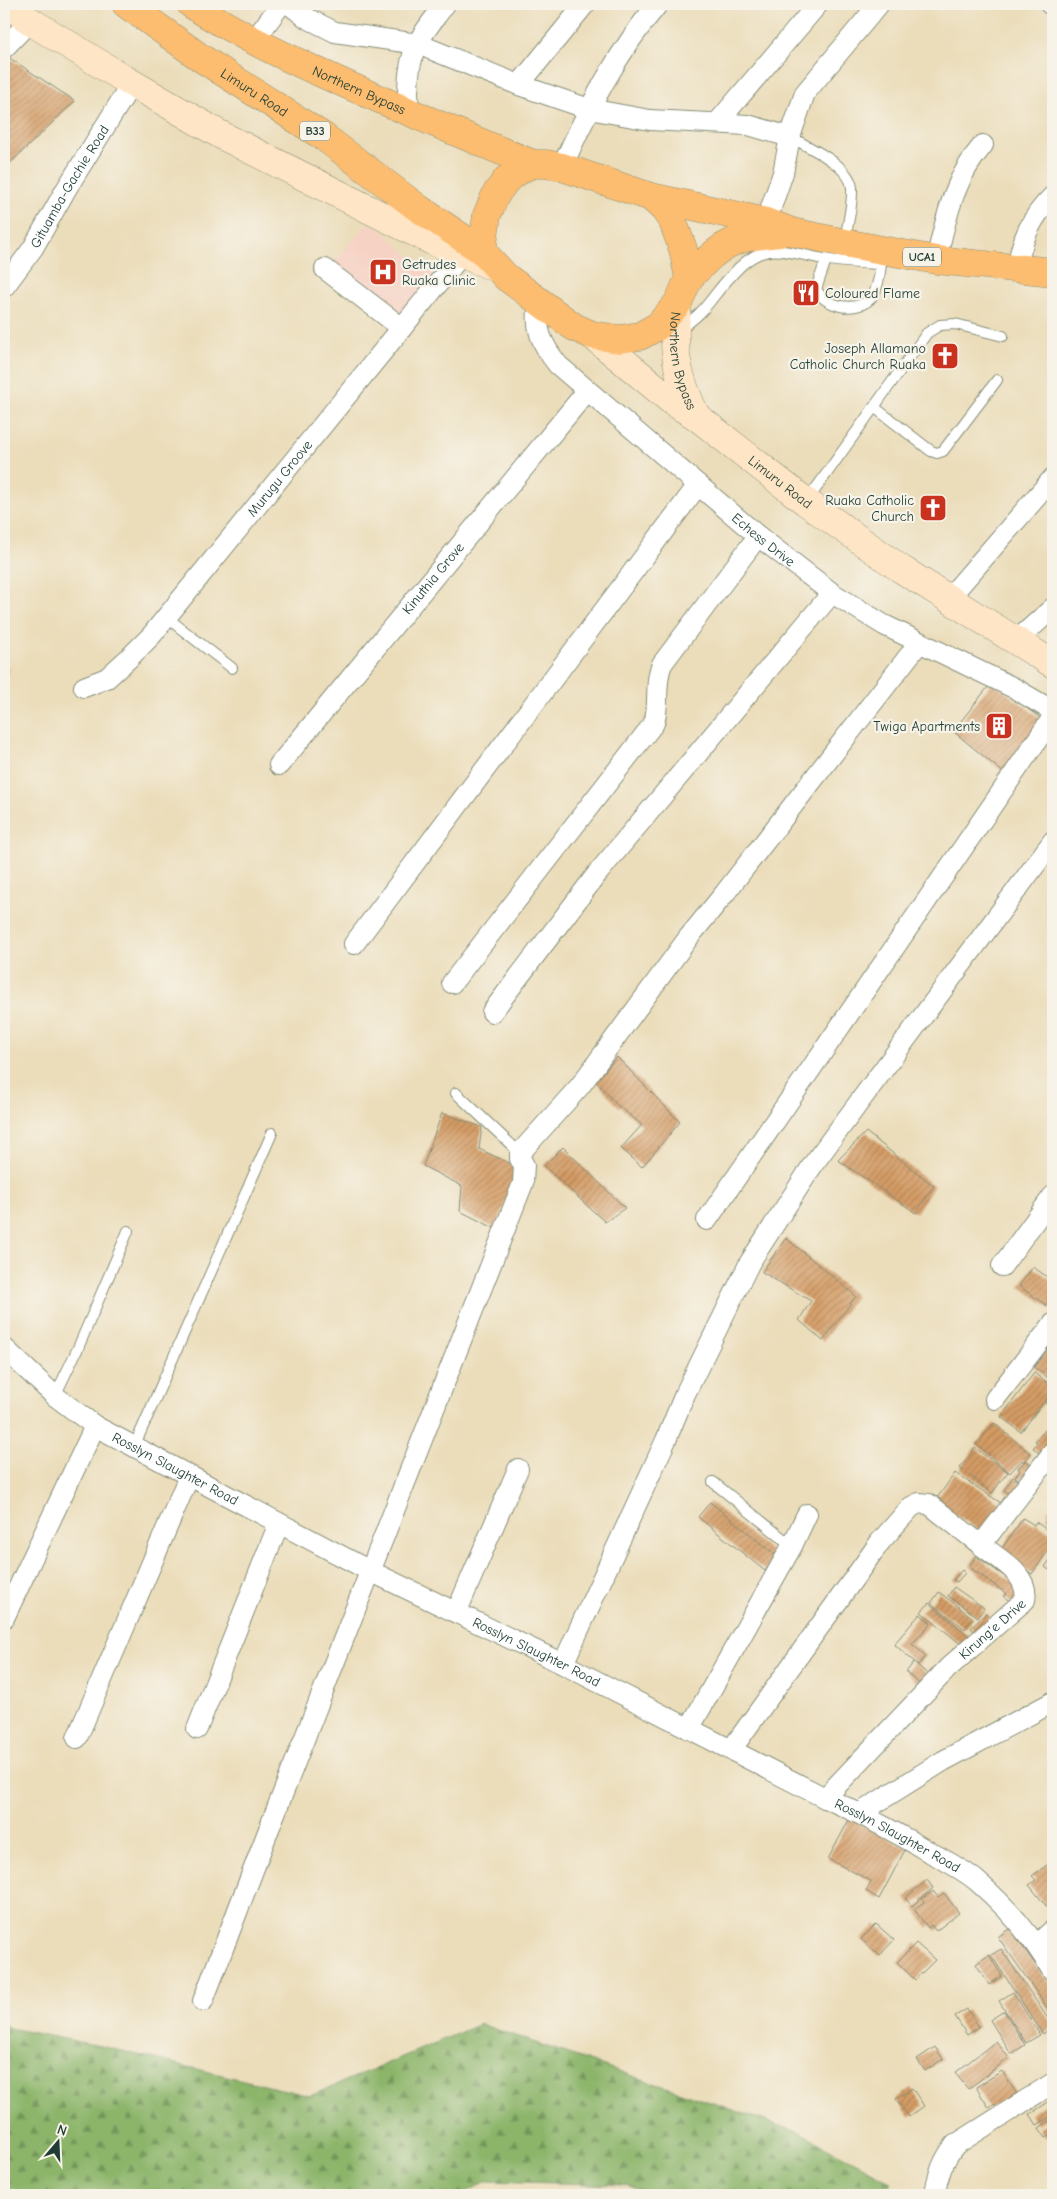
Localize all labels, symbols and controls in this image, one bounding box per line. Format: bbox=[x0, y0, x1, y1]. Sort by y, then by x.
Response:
street label: Northern Bypass bbox=[309, 62, 408, 118]
street label: Limuru Road bbox=[217, 65, 291, 121]
street label: Gituamba-Gachie Road bbox=[27, 122, 113, 251]
road number: B33 bbox=[300, 122, 330, 140]
road number: UCA1 bbox=[903, 248, 941, 266]
place label: Getrudes Ruaka Clinic bbox=[402, 256, 476, 289]
hospital icon: Getrudes Ruaka Clinic bbox=[368, 257, 398, 287]
restaurant icon: Coloured Flame bbox=[791, 278, 821, 308]
place label: Coloured Flame bbox=[825, 285, 920, 302]
street label: Northern Bypass bbox=[666, 311, 700, 413]
place label: Joseph Allamano Catholic Church Ruaka bbox=[790, 340, 926, 373]
church icon: Joseph Allamano Catholic Church Ruaka bbox=[930, 341, 960, 371]
street label: Murugu Groove bbox=[244, 437, 316, 520]
street label: Limuru Road bbox=[745, 452, 815, 513]
place label: Ruaka Catholic Church bbox=[825, 492, 914, 525]
church icon: Ruaka Catholic Church bbox=[918, 493, 948, 523]
street label: Echess Drive bbox=[728, 509, 798, 570]
street label: Kinuthia Grove bbox=[399, 539, 468, 618]
building icon: Twiga Apartments bbox=[984, 711, 1014, 741]
place label: Twiga Apartments bbox=[873, 718, 980, 735]
street label: Rosslyn Slaughter Road bbox=[109, 1429, 241, 1509]
street label: Kirung'e Drive bbox=[956, 1595, 1030, 1663]
street label: Rosslyn Slaughter Road bbox=[470, 1614, 603, 1691]
street label: Rosslyn Slaughter Road bbox=[832, 1795, 963, 1876]
north arrow bbox=[32, 2116, 82, 2166]
text: N bbox=[55, 2121, 69, 2140]

